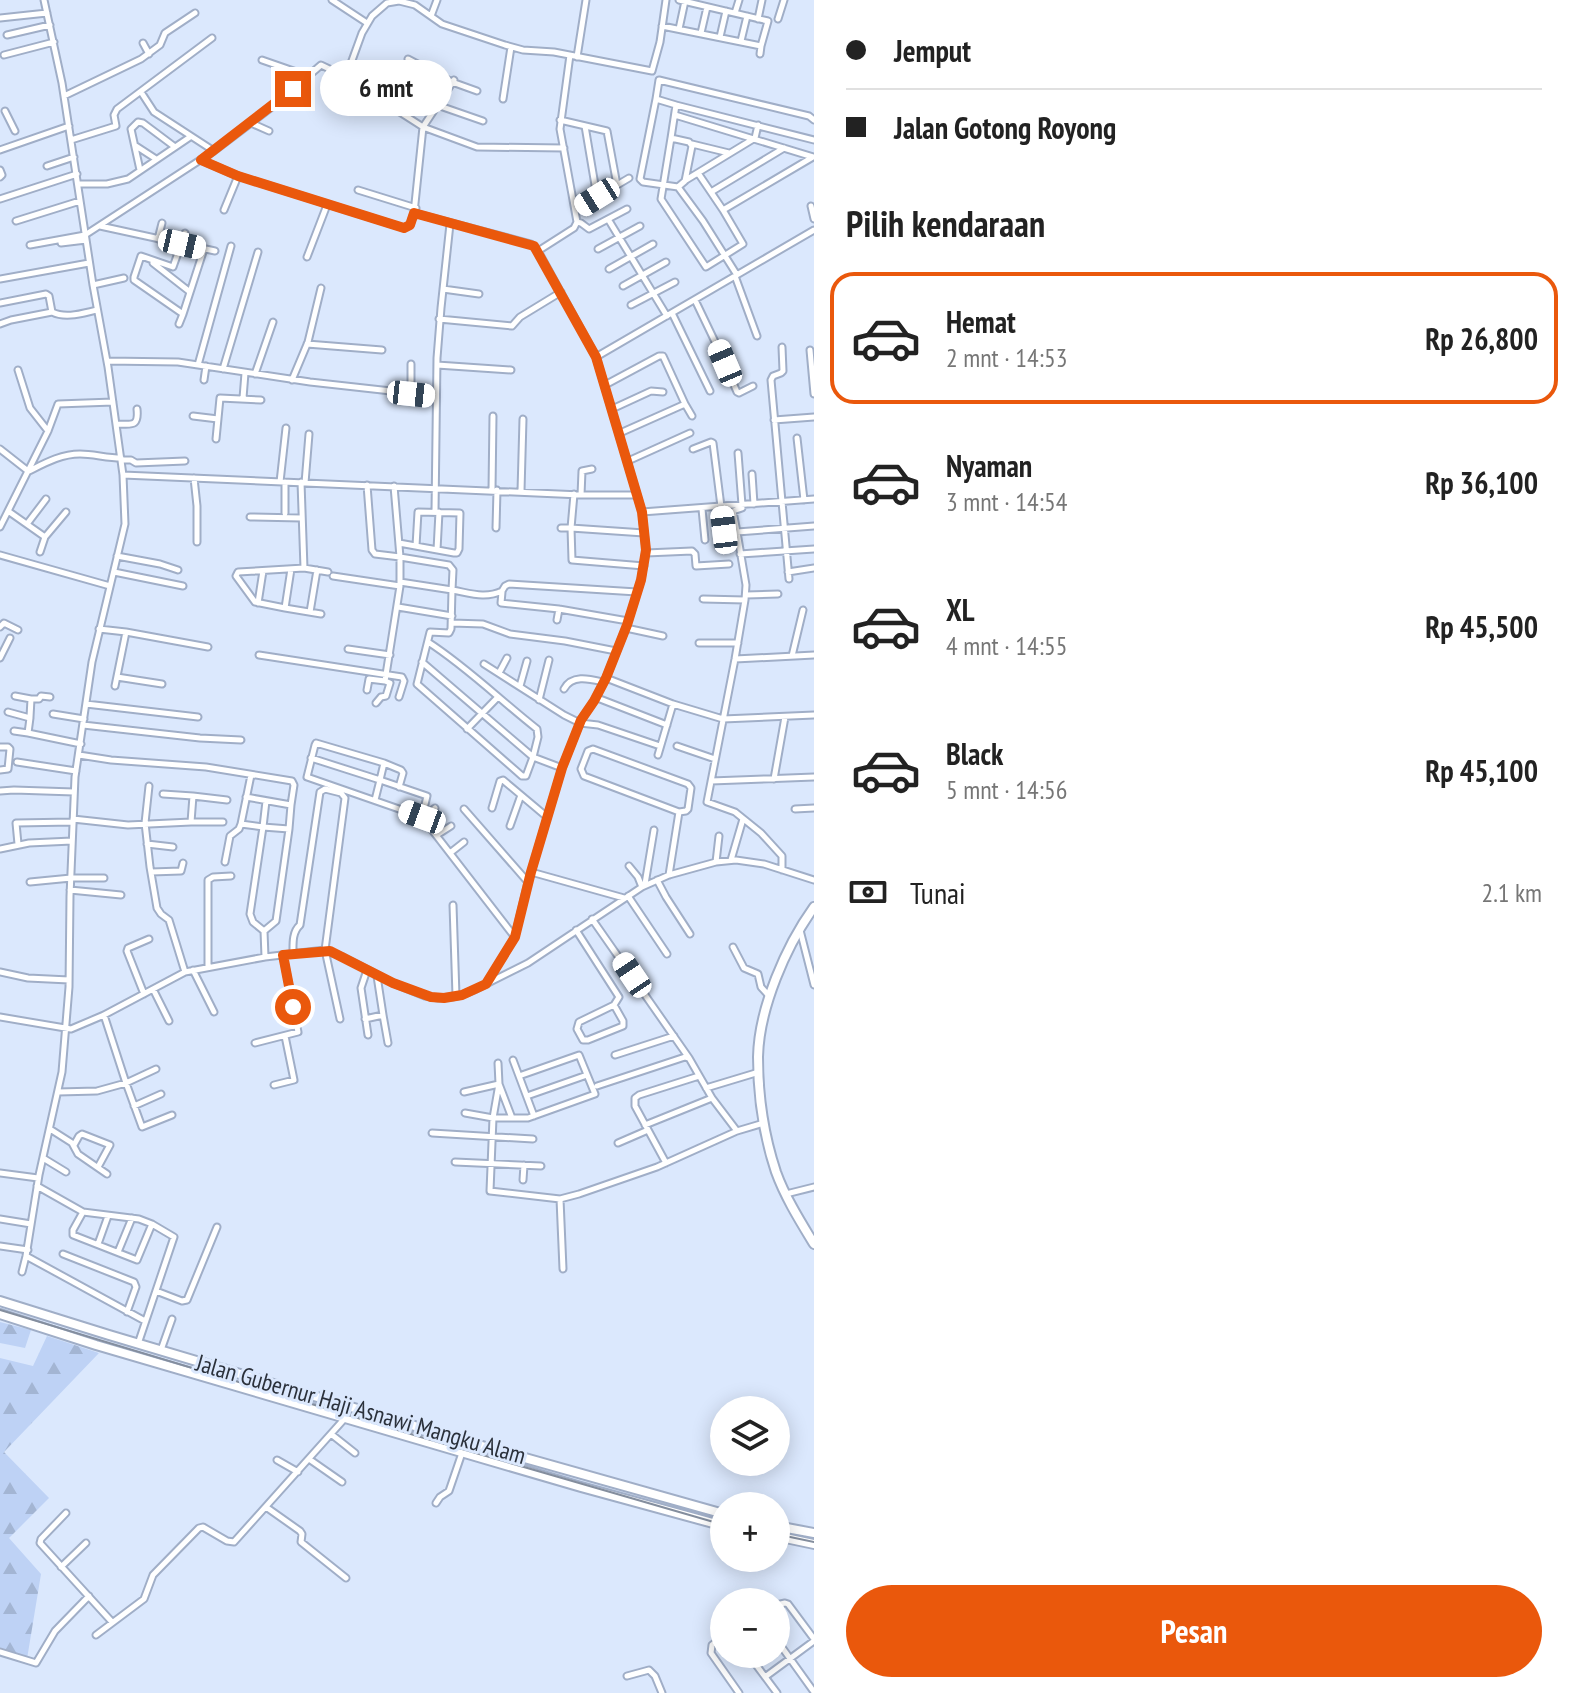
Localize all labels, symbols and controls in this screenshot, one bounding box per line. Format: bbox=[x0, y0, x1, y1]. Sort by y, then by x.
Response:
text: Jemput bbox=[894, 31, 971, 70]
callout: 6 mnt bbox=[321, 61, 453, 117]
route end bbox=[275, 71, 311, 107]
text: 6 mnt bbox=[359, 71, 413, 104]
text: Jalan Gotong Royong bbox=[894, 108, 1116, 147]
car bbox=[570, 174, 624, 220]
text: Pilih kendaraan bbox=[846, 200, 1045, 247]
car bbox=[156, 227, 208, 261]
icon: car bbox=[850, 302, 922, 374]
text: Hemat bbox=[946, 302, 1016, 341]
text: Rp 26,800 bbox=[1425, 319, 1538, 358]
car bbox=[705, 336, 745, 390]
text: 2 mnt · 14:53 bbox=[946, 341, 1067, 374]
car bbox=[386, 380, 436, 408]
icon: car bbox=[850, 446, 922, 518]
text: Nyaman bbox=[946, 446, 1032, 485]
text: Rp 36,100 bbox=[1425, 463, 1538, 502]
text: 3 mnt · 14:54 bbox=[946, 485, 1067, 518]
car bbox=[709, 505, 739, 555]
icon: car bbox=[850, 590, 922, 662]
text: XL bbox=[946, 590, 975, 629]
text: Rp 45,500 bbox=[1425, 607, 1538, 646]
text: 4 mnt · 14:55 bbox=[946, 629, 1067, 662]
icon: car bbox=[850, 734, 922, 806]
text: Black bbox=[946, 734, 1003, 773]
text: Rp 45,100 bbox=[1425, 751, 1538, 790]
text: 5 mnt · 14:56 bbox=[946, 773, 1067, 806]
car bbox=[395, 798, 449, 836]
icon: cash bbox=[846, 870, 890, 914]
text: Tunai bbox=[910, 873, 966, 912]
text: 2.1 km bbox=[1481, 876, 1542, 909]
car bbox=[609, 948, 655, 1002]
route start bbox=[275, 989, 311, 1025]
street label: Jalan Gubernur Haji Asnawi Mangku Alam bbox=[192, 1347, 529, 1471]
map controls bbox=[710, 1396, 790, 1668]
button: layers bbox=[710, 1396, 790, 1476]
button: + bbox=[710, 1492, 790, 1572]
button: Pesan bbox=[846, 1585, 1542, 1677]
button: − bbox=[710, 1588, 790, 1668]

